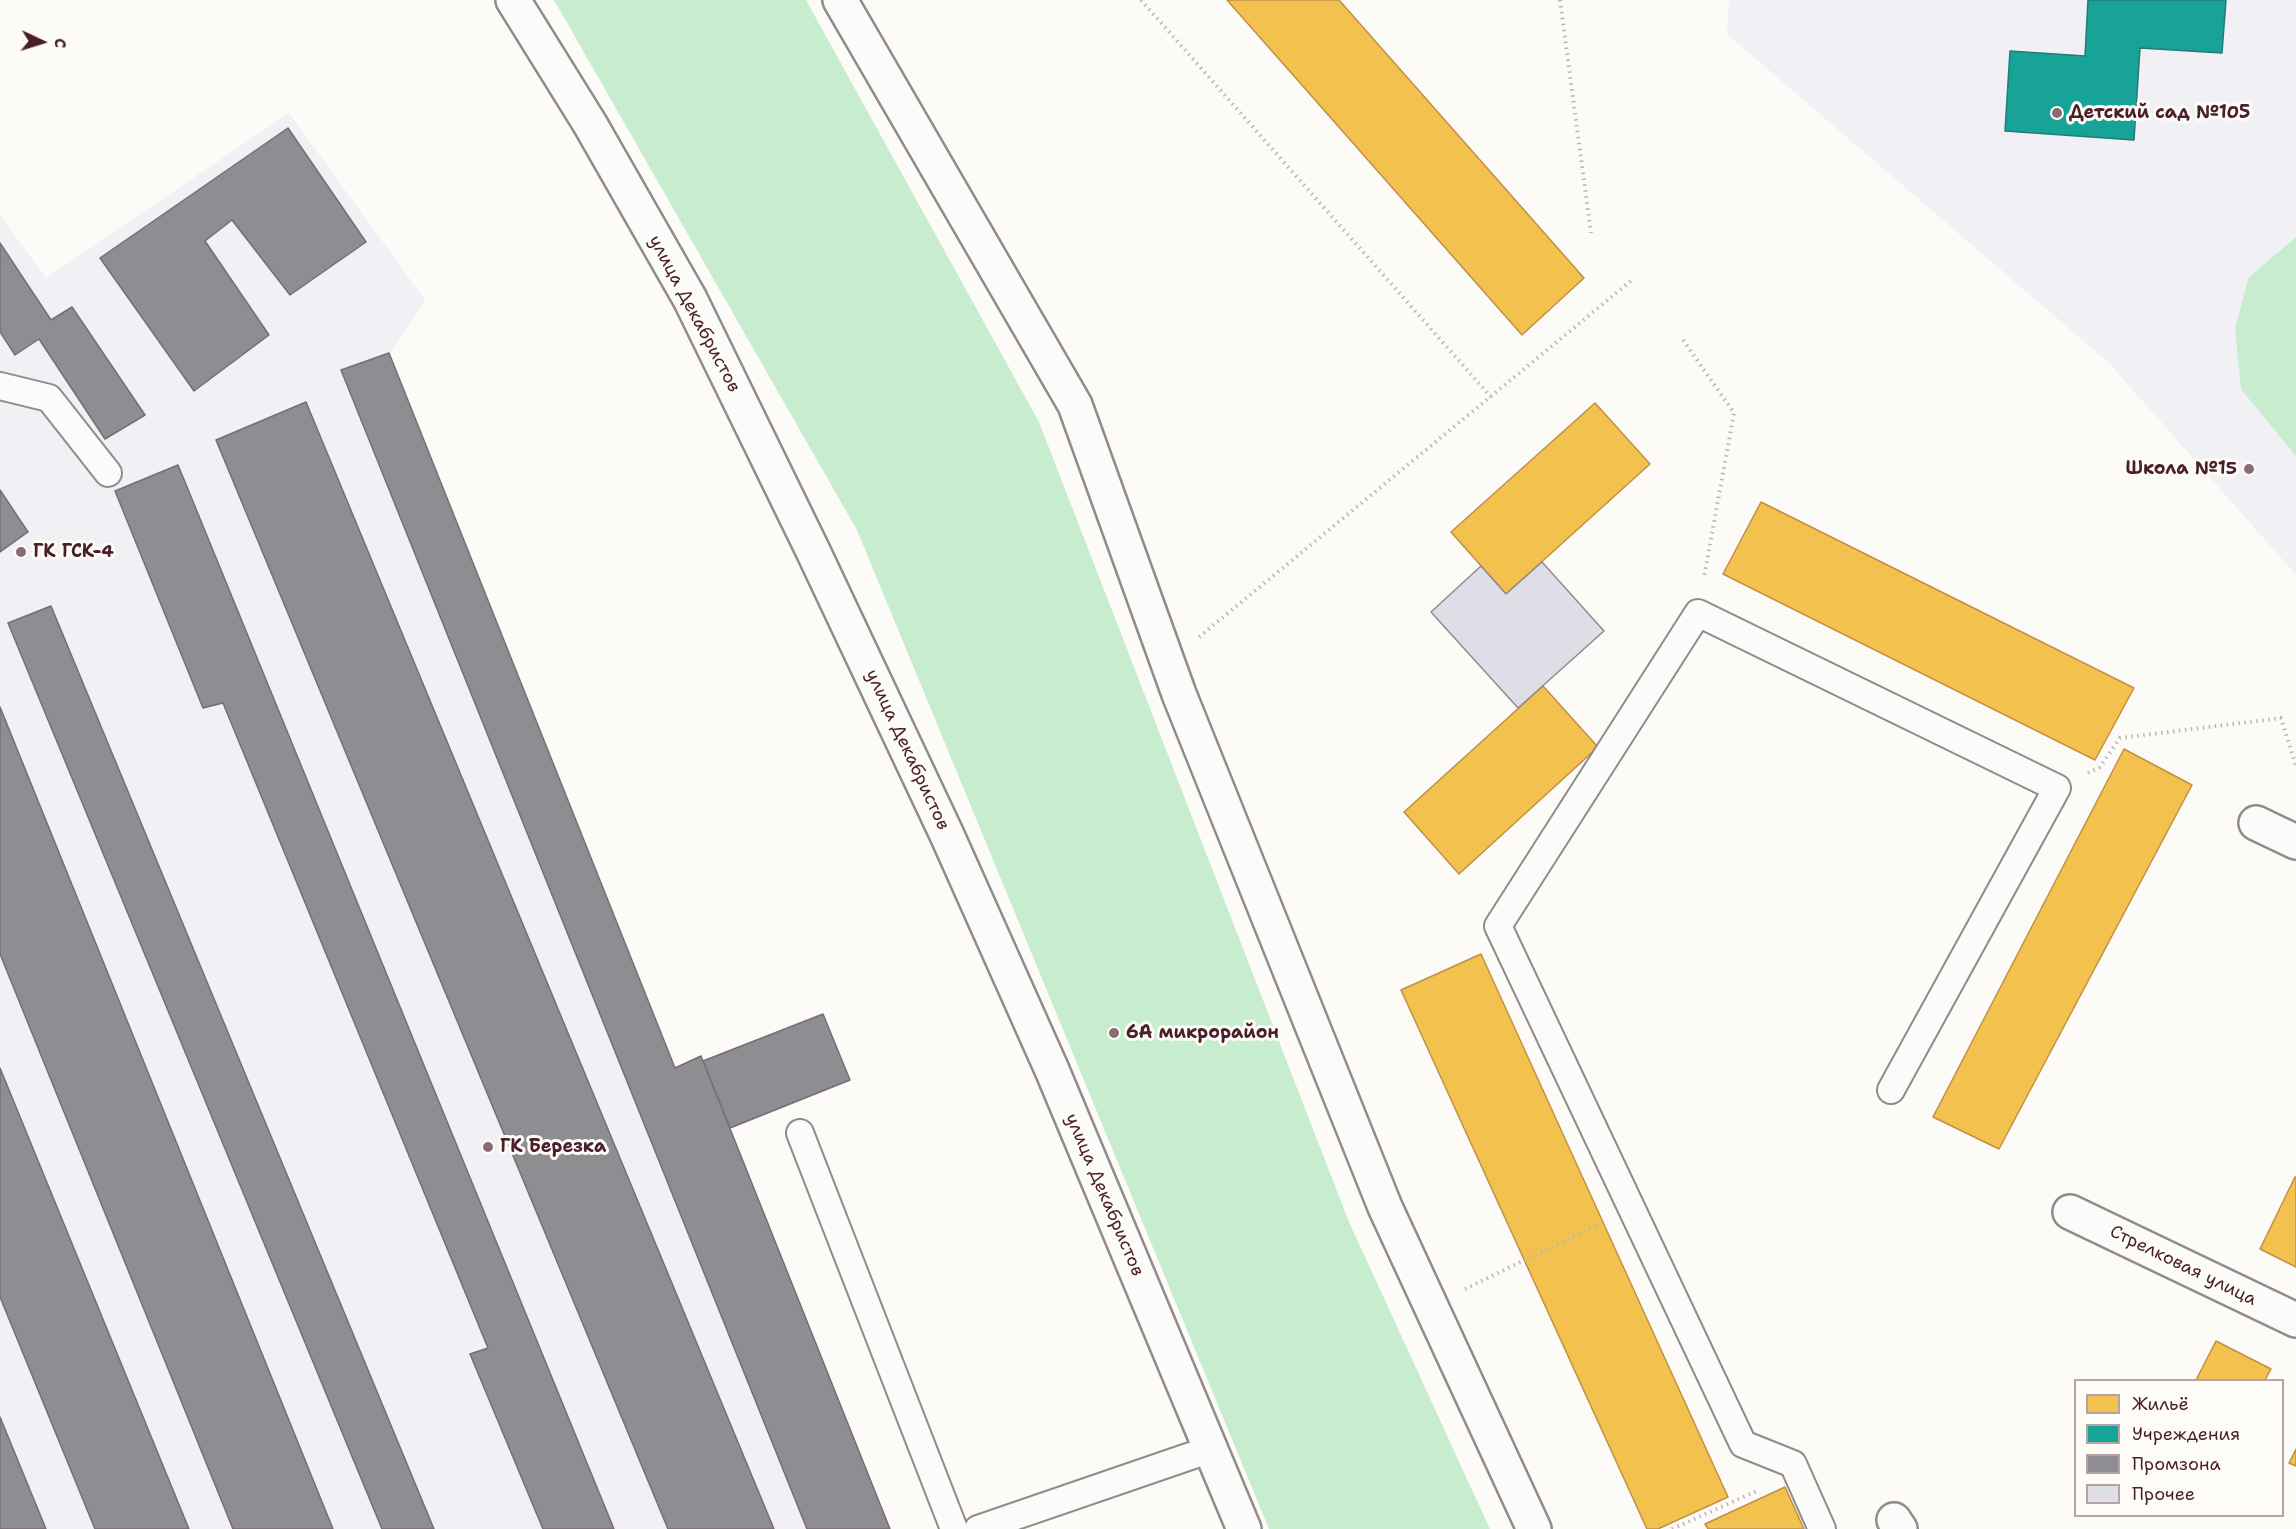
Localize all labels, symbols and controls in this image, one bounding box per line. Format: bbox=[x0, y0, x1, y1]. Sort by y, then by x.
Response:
north arrow bbox=[12, 12, 72, 72]
text: С bbox=[50, 38, 71, 49]
place label: Детский сад №105 bbox=[2069, 102, 2250, 124]
marker: Детский сад №105 bbox=[2050, 106, 2064, 120]
street label: улица Декабристов bbox=[643, 232, 745, 396]
place label: Школа №15 bbox=[2125, 458, 2237, 480]
marker: Школа №15 bbox=[2242, 462, 2256, 476]
place label: ГК ГСК-4 bbox=[33, 541, 114, 563]
marker: ГК ГСК-4 bbox=[14, 545, 28, 559]
street label: улица Декабристов bbox=[860, 666, 954, 834]
place label: 6А микрорайон bbox=[1126, 1022, 1279, 1044]
marker: 6А микрорайон bbox=[1107, 1026, 1121, 1040]
street label: улица Декабристов bbox=[1060, 1110, 1148, 1280]
place label: ГК Березка bbox=[500, 1136, 606, 1158]
marker: ГК Березка bbox=[481, 1140, 495, 1154]
street label: Стрелковая улица bbox=[2106, 1221, 2260, 1311]
legend bbox=[2074, 1379, 2284, 1517]
text: Жильё bbox=[2132, 1392, 2189, 1416]
text: Учреждения bbox=[2132, 1422, 2240, 1446]
text: Промзона bbox=[2132, 1452, 2221, 1476]
text: Прочее bbox=[2132, 1482, 2195, 1506]

